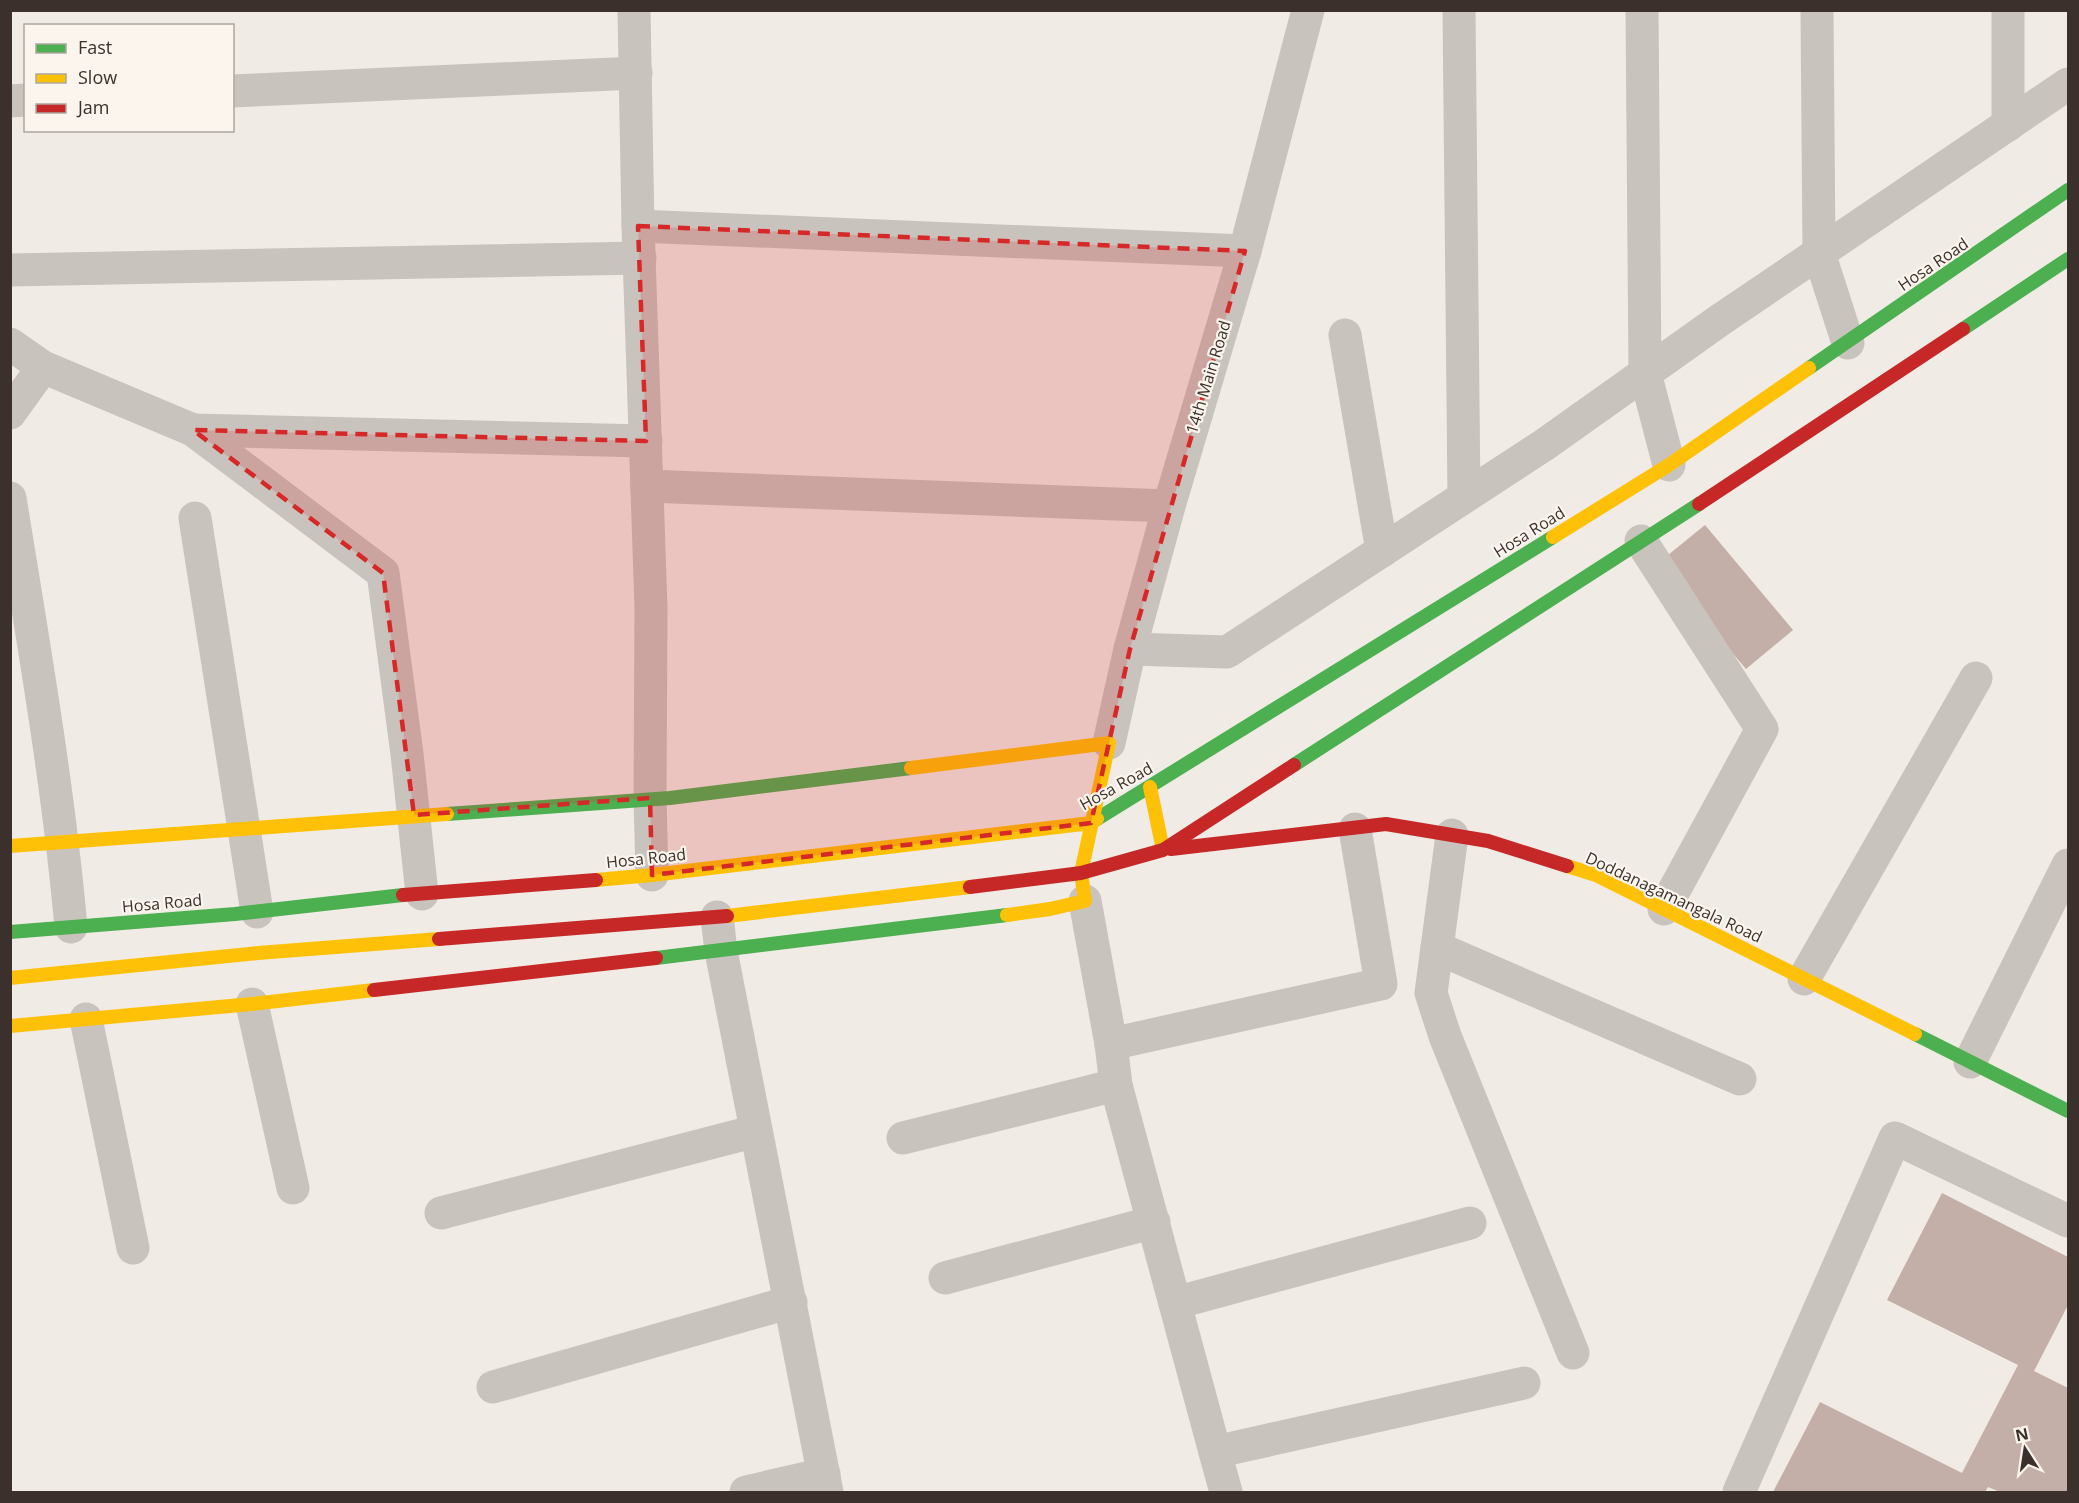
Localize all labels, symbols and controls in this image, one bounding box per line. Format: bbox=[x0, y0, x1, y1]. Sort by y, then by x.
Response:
legend bbox=[24, 24, 234, 132]
text: Fast bbox=[78, 35, 112, 59]
text: Slow bbox=[78, 65, 117, 89]
text: Jam bbox=[76, 95, 110, 119]
street label: Hosa Road bbox=[1894, 232, 1972, 296]
street label: 14th Main Road bbox=[1180, 318, 1236, 436]
street label: Hosa Road bbox=[1489, 501, 1569, 563]
street label: Hosa Road bbox=[1076, 757, 1156, 815]
street label: Hosa Road bbox=[605, 843, 687, 873]
street label: Doddanagamangala Road bbox=[1582, 846, 1766, 948]
street label: Hosa Road bbox=[121, 889, 203, 917]
north arrow bbox=[1995, 1419, 2055, 1479]
text: N bbox=[2013, 1422, 2031, 1446]

